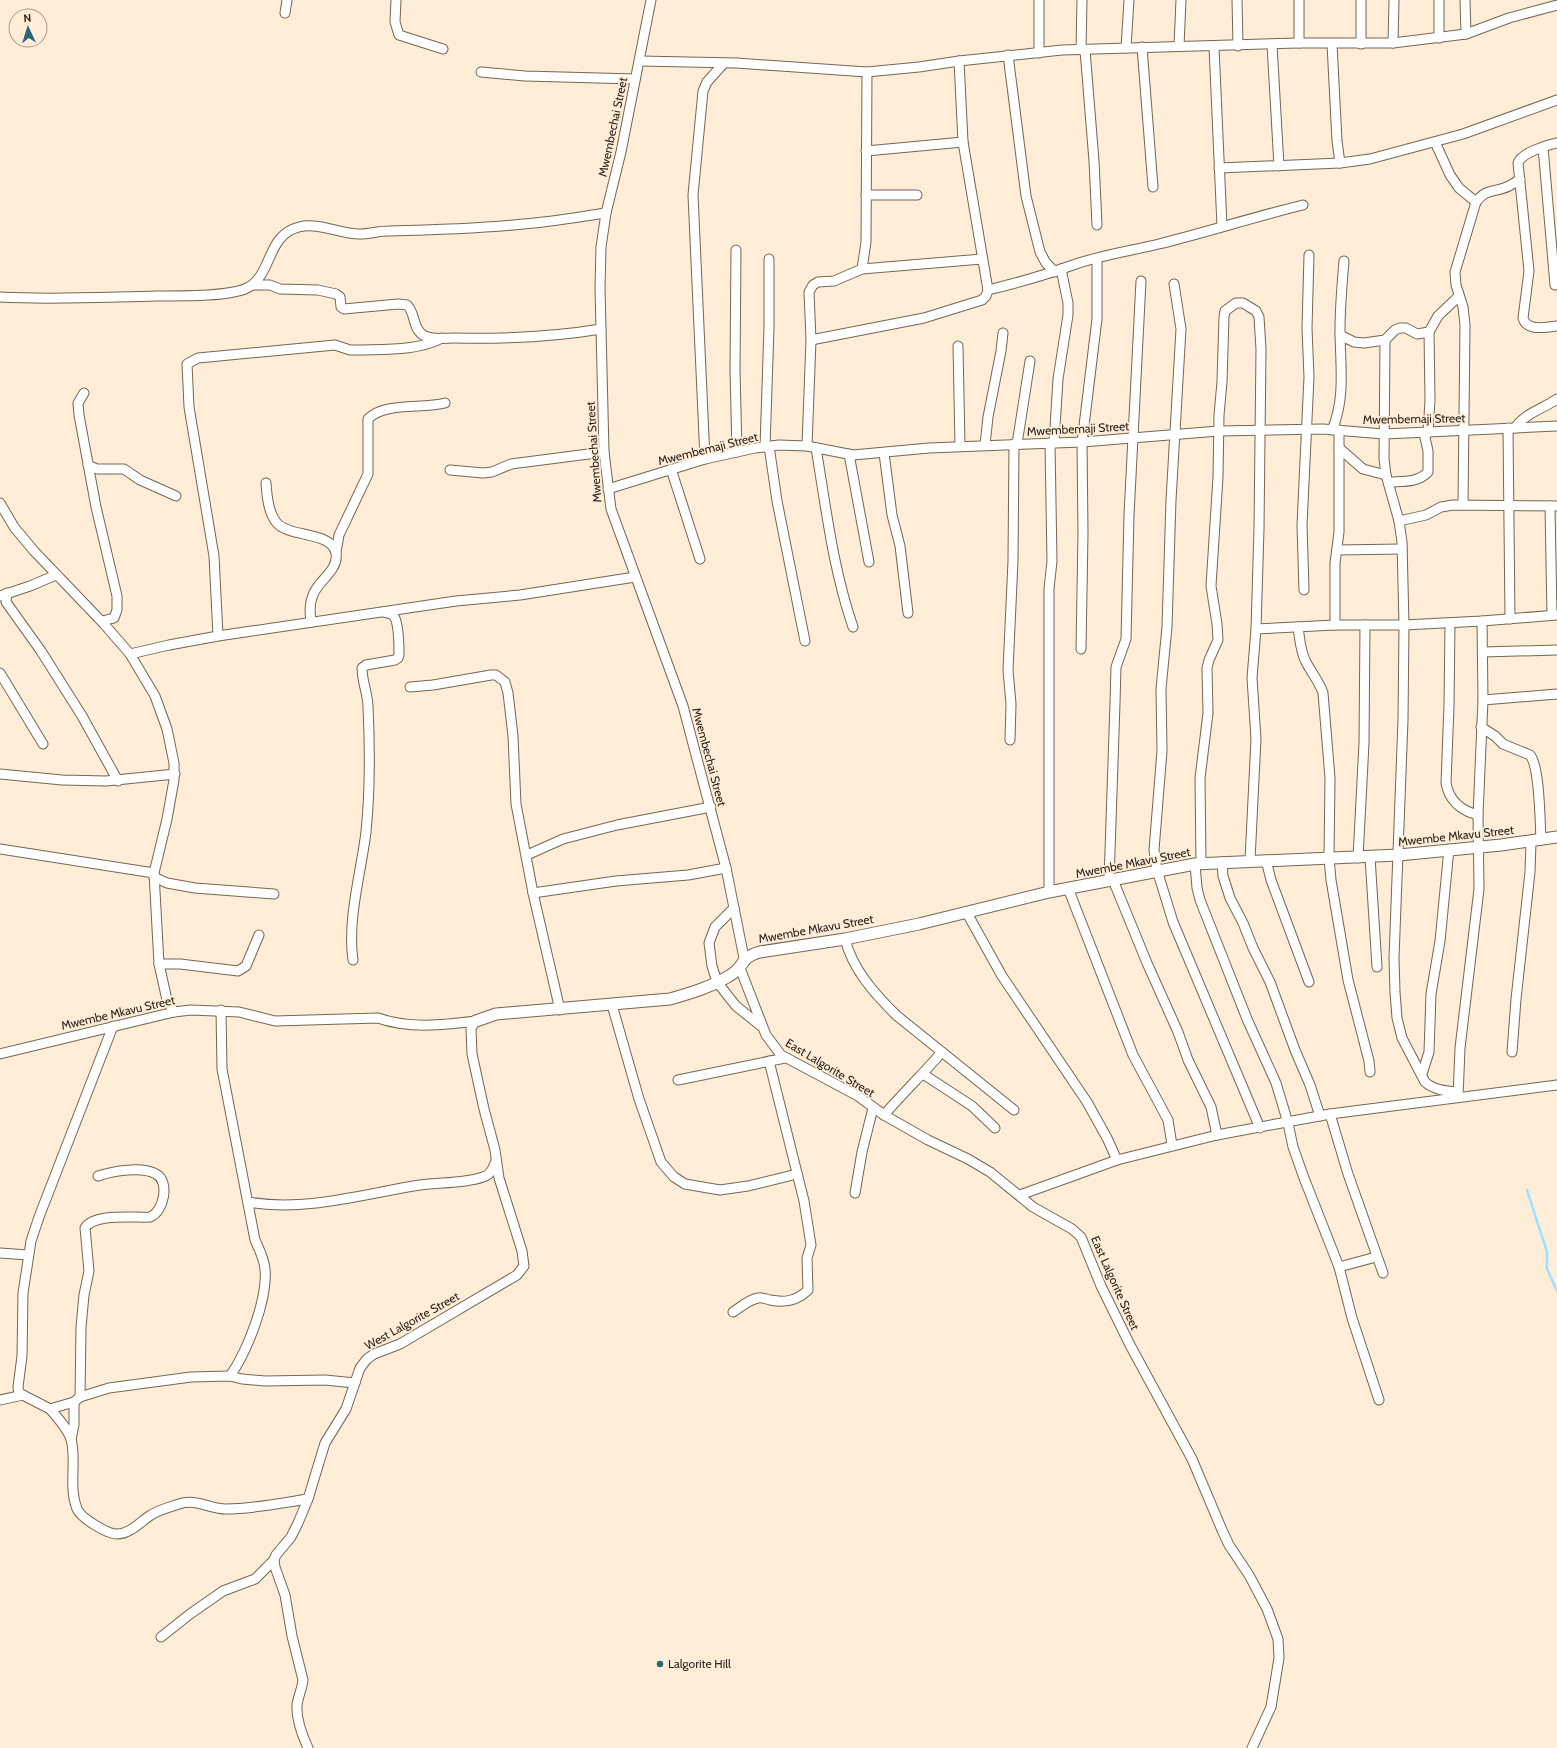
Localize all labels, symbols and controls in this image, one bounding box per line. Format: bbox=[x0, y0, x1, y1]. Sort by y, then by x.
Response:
north arrow bbox=[8, 8, 48, 48]
text: N bbox=[23, 11, 32, 25]
street label: Mwembechai Street bbox=[595, 76, 630, 178]
street label: Mwembechai Street bbox=[582, 401, 605, 503]
street label: Mwembemaji Street bbox=[1363, 410, 1465, 427]
street label: Mwembemaji Street bbox=[1026, 418, 1130, 439]
street label: Mwembemaji Street bbox=[656, 429, 759, 468]
street label: Mwembechai Street bbox=[689, 706, 730, 808]
street label: Mwembe Mkavu Street bbox=[1397, 822, 1515, 849]
street label: Mwembe Mkavu Street bbox=[1074, 844, 1192, 881]
street label: Mwembe Mkavu Street bbox=[757, 911, 875, 946]
street label: Mwembe Mkavu Street bbox=[59, 992, 176, 1033]
street label: East Lalgorite Street bbox=[783, 1035, 878, 1100]
street label: East Lalgorite Street bbox=[1088, 1233, 1143, 1332]
street label: West Lalgorite Street bbox=[362, 1288, 462, 1353]
place label: Lalgorite Hill bbox=[668, 1656, 731, 1671]
marker: Lalgorite Hill bbox=[655, 1659, 665, 1669]

